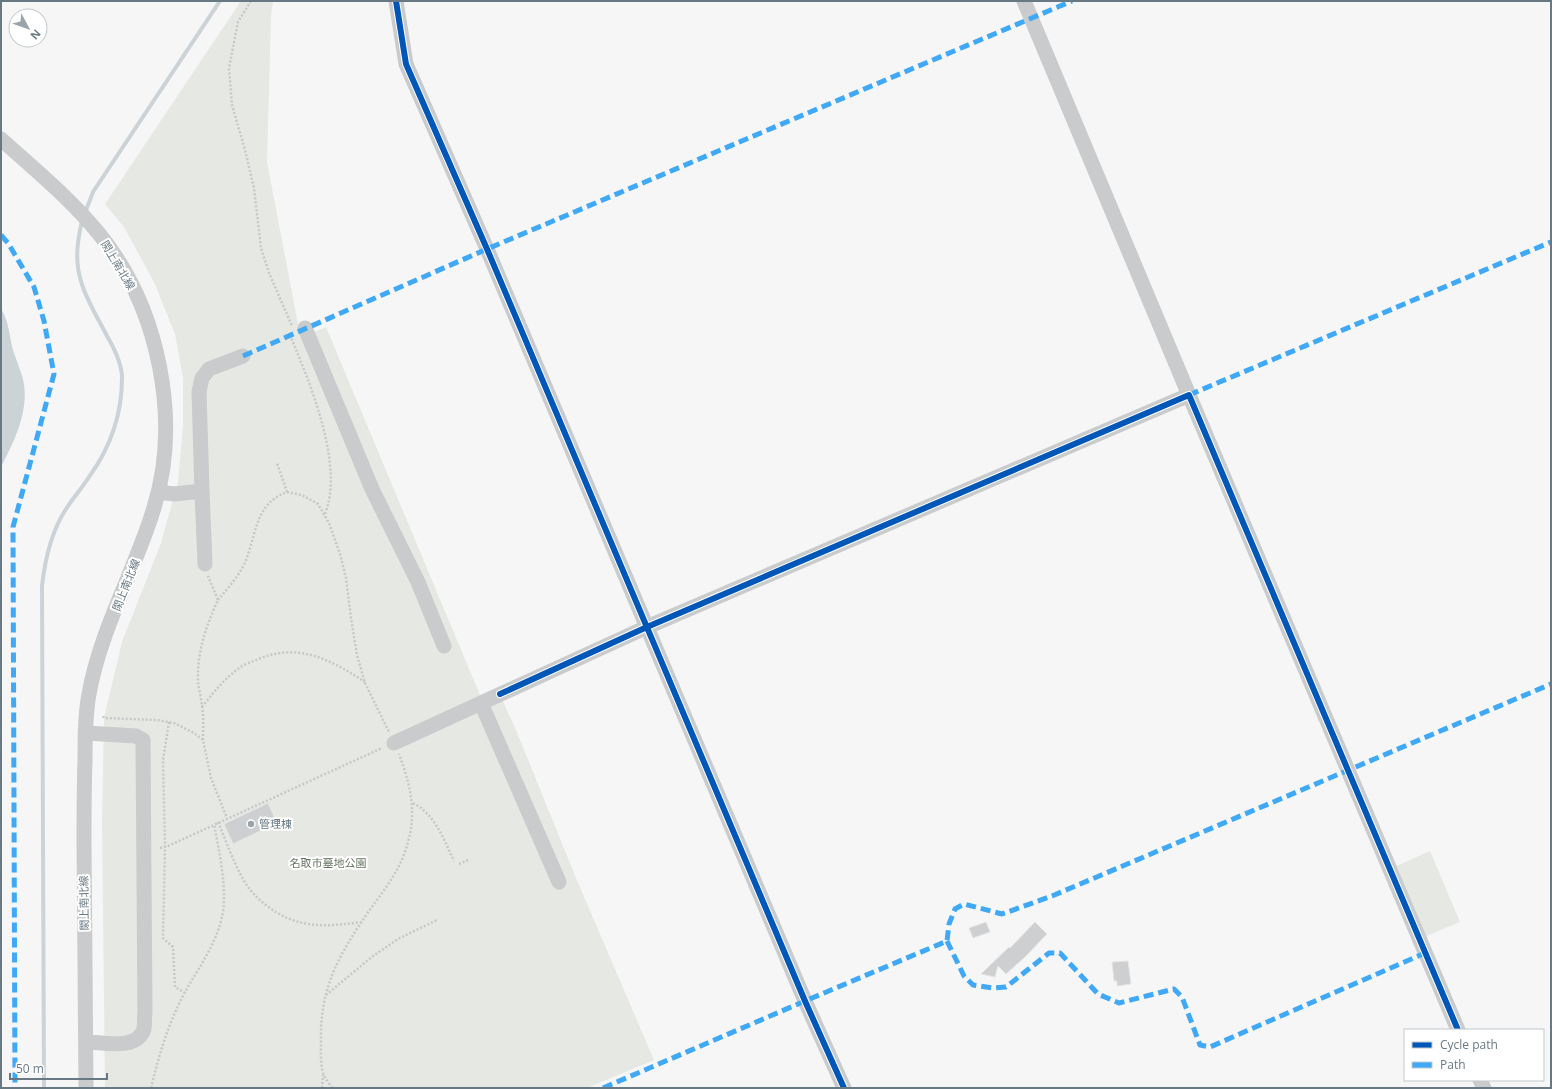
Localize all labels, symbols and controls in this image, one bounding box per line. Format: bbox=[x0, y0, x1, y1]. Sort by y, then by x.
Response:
north arrow bbox=[8, 8, 48, 48]
text: N bbox=[27, 27, 45, 43]
street label: 閖上南北線 bbox=[98, 237, 139, 292]
street label: 閖上南北線 bbox=[108, 557, 143, 613]
place label: 管理棟 bbox=[259, 816, 292, 831]
marker: 管理棟 bbox=[246, 819, 256, 829]
park label: 名取市墓地公園 bbox=[290, 855, 367, 870]
street label: 閖上南北線 bbox=[76, 875, 91, 931]
legend bbox=[1404, 1029, 1544, 1081]
text: Cycle path bbox=[1440, 1036, 1498, 1053]
scale bar bbox=[10, 1055, 107, 1081]
text: Path bbox=[1440, 1056, 1466, 1073]
text: 50 m bbox=[16, 1060, 44, 1077]

